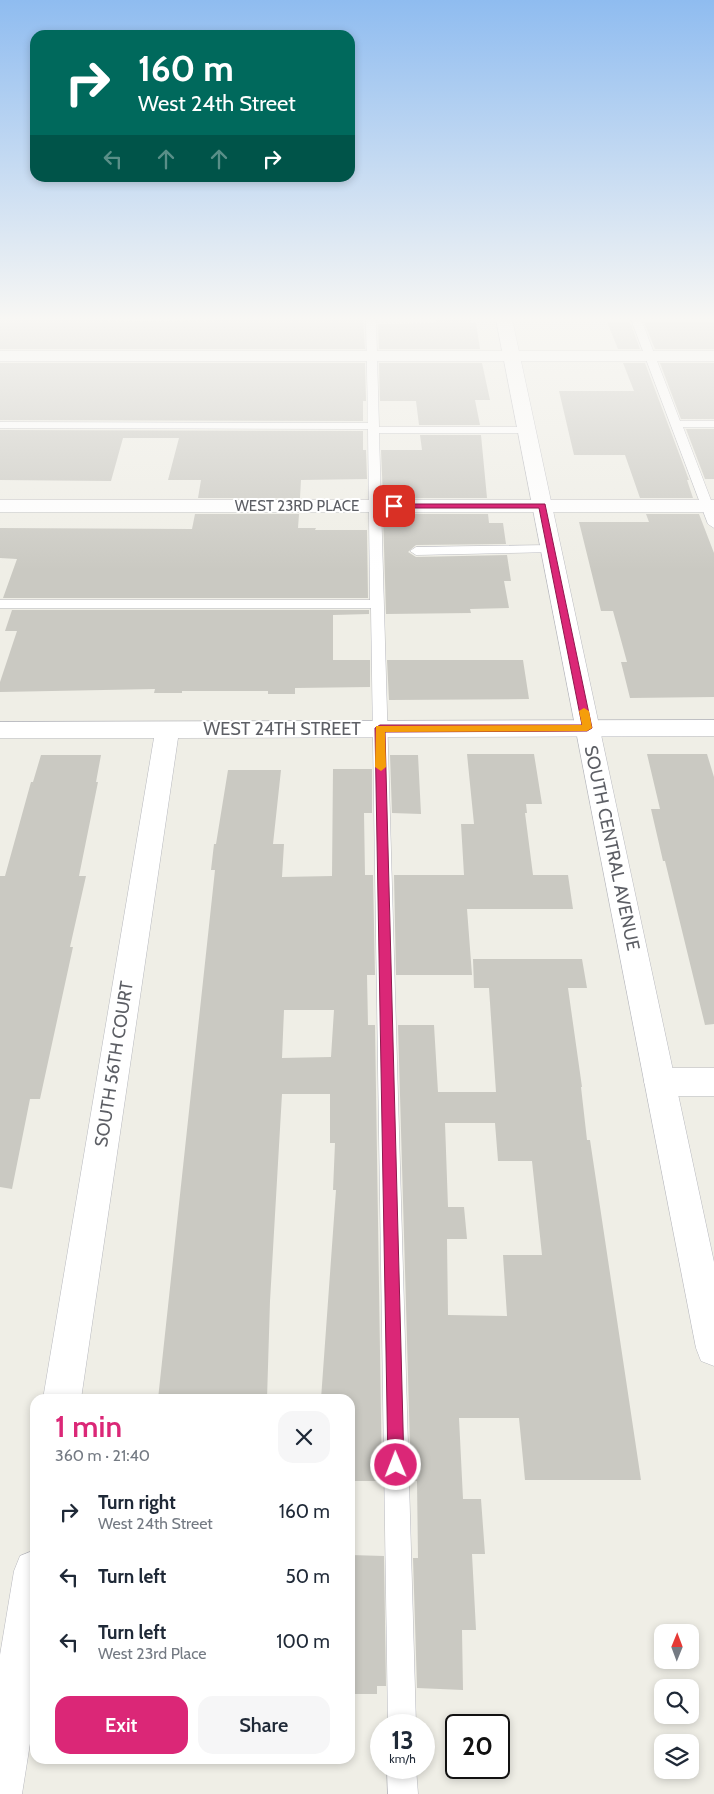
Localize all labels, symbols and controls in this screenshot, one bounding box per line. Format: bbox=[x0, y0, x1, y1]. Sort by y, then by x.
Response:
text: 160 m bbox=[138, 47, 234, 90]
icon: right bbox=[55, 50, 120, 115]
text: West 24th Street bbox=[138, 90, 296, 117]
icon: left bbox=[99, 145, 127, 173]
icon: ahead bbox=[152, 145, 180, 173]
icon: ahead bbox=[205, 145, 233, 173]
icon: right bbox=[258, 145, 286, 173]
pin bbox=[373, 485, 415, 527]
icon: arrive bbox=[380, 492, 408, 520]
street label: WEST 23RD PLACE bbox=[235, 497, 359, 515]
street label: WEST 24TH STREET bbox=[203, 718, 361, 740]
street label: SOUTH CENTRAL AVENUE bbox=[580, 744, 644, 952]
street label: SOUTH 56TH COURT bbox=[90, 979, 138, 1148]
text: 1 min bbox=[55, 1408, 122, 1445]
button: close bbox=[278, 1411, 330, 1463]
position arrow bbox=[369, 1438, 421, 1490]
text: 360 m · 21:40 bbox=[55, 1446, 150, 1465]
text: Turn right bbox=[98, 1491, 176, 1514]
icon: right bbox=[55, 1498, 83, 1526]
text: 160 m bbox=[279, 1500, 330, 1523]
text: West 24th Street bbox=[98, 1514, 213, 1533]
icon: left bbox=[55, 1563, 83, 1591]
text: Turn left bbox=[98, 1565, 166, 1588]
text: 50 m bbox=[286, 1565, 330, 1588]
text: Turn left bbox=[98, 1621, 166, 1644]
north arrow bbox=[654, 1624, 699, 1669]
map controls bbox=[654, 1624, 699, 1779]
icon: left bbox=[55, 1628, 83, 1656]
text: 100 m bbox=[276, 1630, 330, 1653]
text: West 23rd Place bbox=[98, 1644, 207, 1663]
button: search bbox=[654, 1679, 699, 1724]
button: Exit bbox=[55, 1696, 188, 1754]
button: Share bbox=[198, 1696, 330, 1754]
speed limit sign: 20 bbox=[445, 1714, 510, 1779]
text: 13 bbox=[391, 1725, 414, 1755]
button: layers bbox=[654, 1734, 699, 1779]
text: km/h bbox=[389, 1751, 416, 1766]

